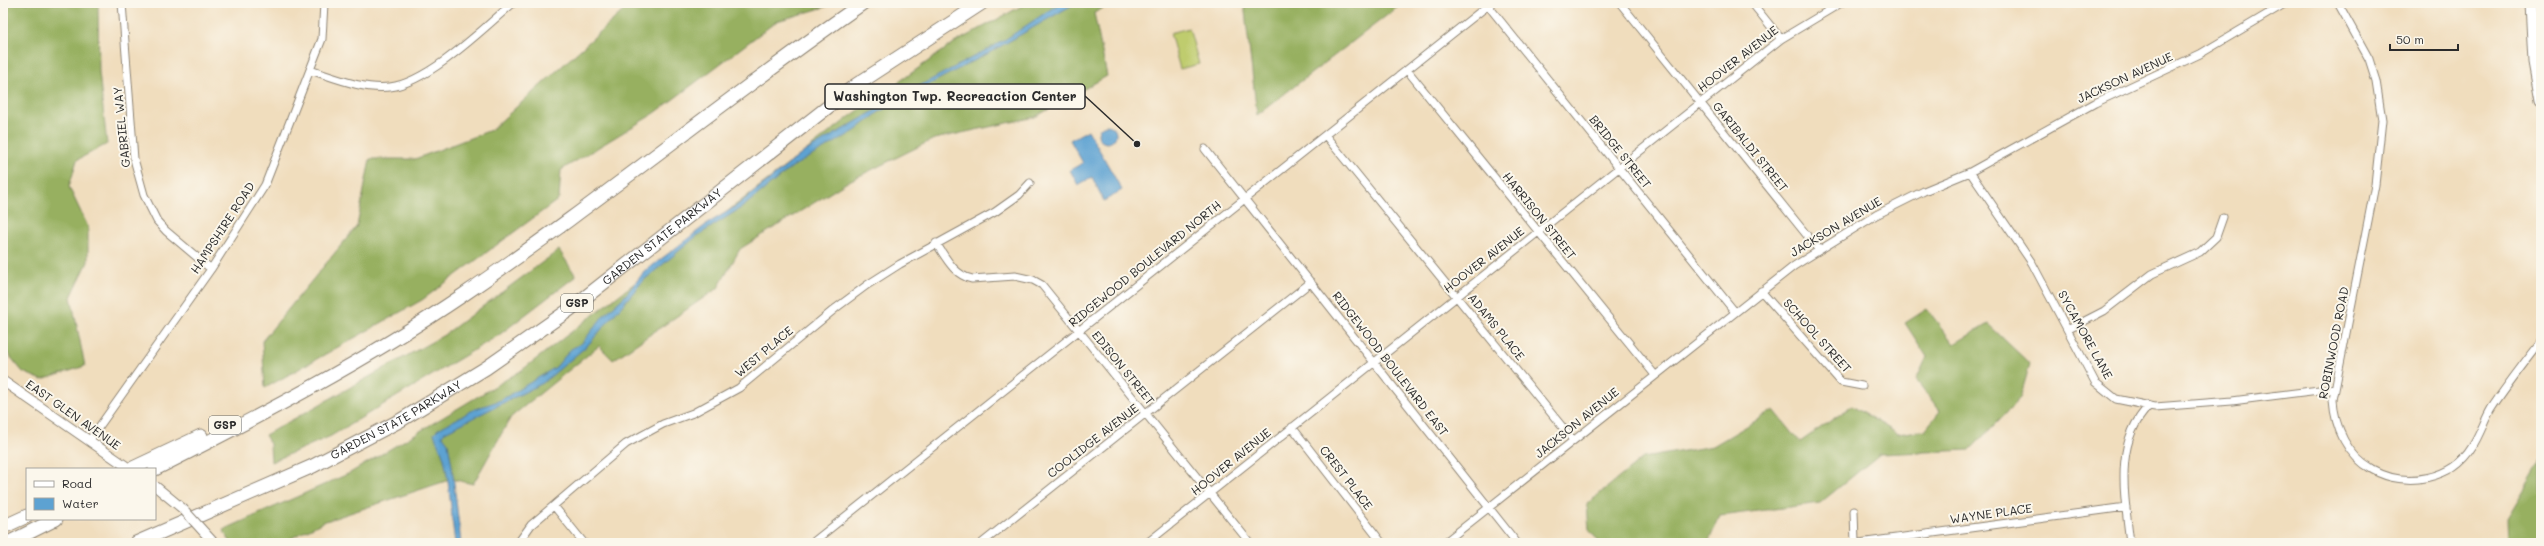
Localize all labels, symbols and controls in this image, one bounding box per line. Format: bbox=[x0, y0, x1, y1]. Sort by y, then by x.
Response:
street label: HOOVER AVENUE bbox=[1694, 22, 1781, 95]
scale bar bbox=[2390, 26, 2458, 52]
text: 50 m bbox=[2396, 31, 2424, 47]
street label: JACKSON AVENUE bbox=[2074, 48, 2175, 106]
callout: Washington Twp. Recreaction Center bbox=[825, 84, 1085, 109]
street label: GABRIEL WAY bbox=[109, 86, 133, 168]
text: Washington Twp. Recreaction Center bbox=[833, 87, 1077, 104]
street label: GARIBALDI STREET bbox=[1710, 98, 1792, 195]
street label: BRIDGE STREET bbox=[1586, 111, 1655, 192]
street label: HARRISON STREET bbox=[1500, 168, 1580, 263]
street label: HAMPSHIRE ROAD bbox=[186, 178, 258, 276]
street label: GARDEN STATE PARKWAY bbox=[599, 184, 725, 288]
street label: JACKSON AVENUE bbox=[1787, 192, 1884, 260]
street label: RIDGEWOOD BOULEVARD NORTH bbox=[1065, 197, 1224, 330]
street label: HOOVER AVENUE bbox=[1440, 223, 1527, 296]
street label: ROBINWOOD ROAD bbox=[2314, 285, 2352, 400]
street label: SYCAMORE LANE bbox=[2055, 287, 2117, 382]
street label: RIDGEWOOD BOULEVARD EAST bbox=[1329, 288, 1452, 439]
street label: ADAMS PLACE bbox=[1465, 290, 1529, 363]
road number: GSP bbox=[561, 294, 593, 312]
street label: SCHOOL STREET bbox=[1780, 295, 1856, 376]
street label: WEST PLACE bbox=[731, 322, 796, 380]
street label: EDISON STREET bbox=[1089, 327, 1159, 408]
street label: EAST GLEN AVENUE bbox=[23, 375, 124, 453]
street label: GARDEN STATE PARKWAY bbox=[327, 376, 464, 463]
street label: JACKSON AVENUE bbox=[1531, 383, 1622, 461]
street label: COOLIDGE AVENUE bbox=[1043, 399, 1141, 481]
road number: GSP bbox=[209, 416, 241, 434]
street label: HOOVER AVENUE bbox=[1187, 424, 1274, 498]
street label: CREST PLACE bbox=[1317, 442, 1377, 513]
legend bbox=[26, 468, 156, 520]
text: Road bbox=[62, 475, 92, 491]
text: Water bbox=[62, 495, 99, 511]
street label: WAYNE PLACE bbox=[1949, 499, 2033, 527]

